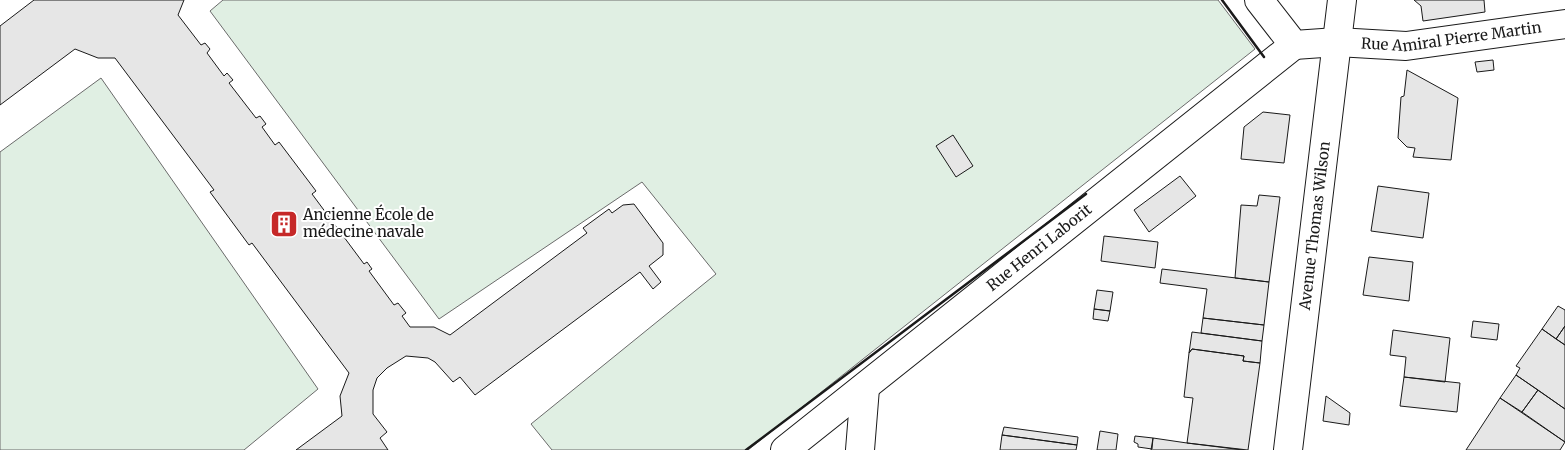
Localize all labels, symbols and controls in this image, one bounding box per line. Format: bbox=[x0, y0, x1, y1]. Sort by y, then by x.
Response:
street label: Rue Amiral Pierre Martin bbox=[1360, 17, 1543, 55]
street label: Avenue Thomas Wilson bbox=[1295, 140, 1334, 312]
street label: Rue Henri Laborit bbox=[983, 200, 1095, 295]
place label: Ancienne École de médecine navale bbox=[302, 204, 434, 241]
building icon: Ancienne École de médecine navale bbox=[269, 209, 299, 239]

